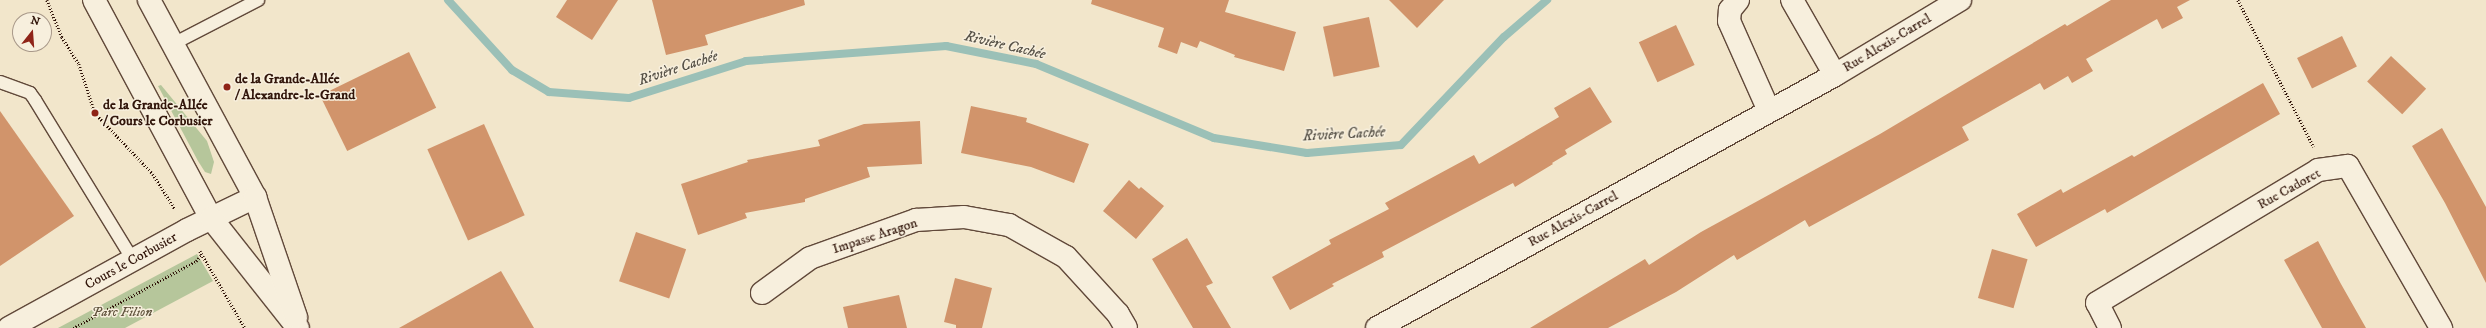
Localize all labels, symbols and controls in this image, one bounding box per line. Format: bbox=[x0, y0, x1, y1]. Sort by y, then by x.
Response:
street label: Rue Alexis-Carrel bbox=[1840, 10, 1934, 76]
north arrow bbox=[12, 12, 52, 52]
text: N bbox=[29, 13, 42, 29]
water label: Rivière Cachée bbox=[963, 27, 1047, 63]
water label: Rivière Cachée bbox=[636, 47, 720, 89]
place label: de la Grande-Allée / Alexandre-le-Grand bbox=[235, 71, 355, 104]
marker: de la Grande-Allée / Alexandre-le-Grand bbox=[222, 82, 232, 92]
place label: de la Grande-Allée / Cours le Corbusier bbox=[103, 97, 212, 130]
marker: de la Grande-Allée / Cours le Corbusier bbox=[90, 108, 100, 118]
water label: Rivière Cachée bbox=[1302, 123, 1386, 145]
street label: Rue Cadoret bbox=[2255, 165, 2323, 213]
street label: Rue Alexis-Carrel bbox=[1525, 187, 1621, 251]
street label: Impasse Aragon bbox=[830, 214, 920, 258]
street label: Cours le Corbusier bbox=[82, 229, 180, 293]
park label: Parc Filion bbox=[92, 304, 152, 320]

